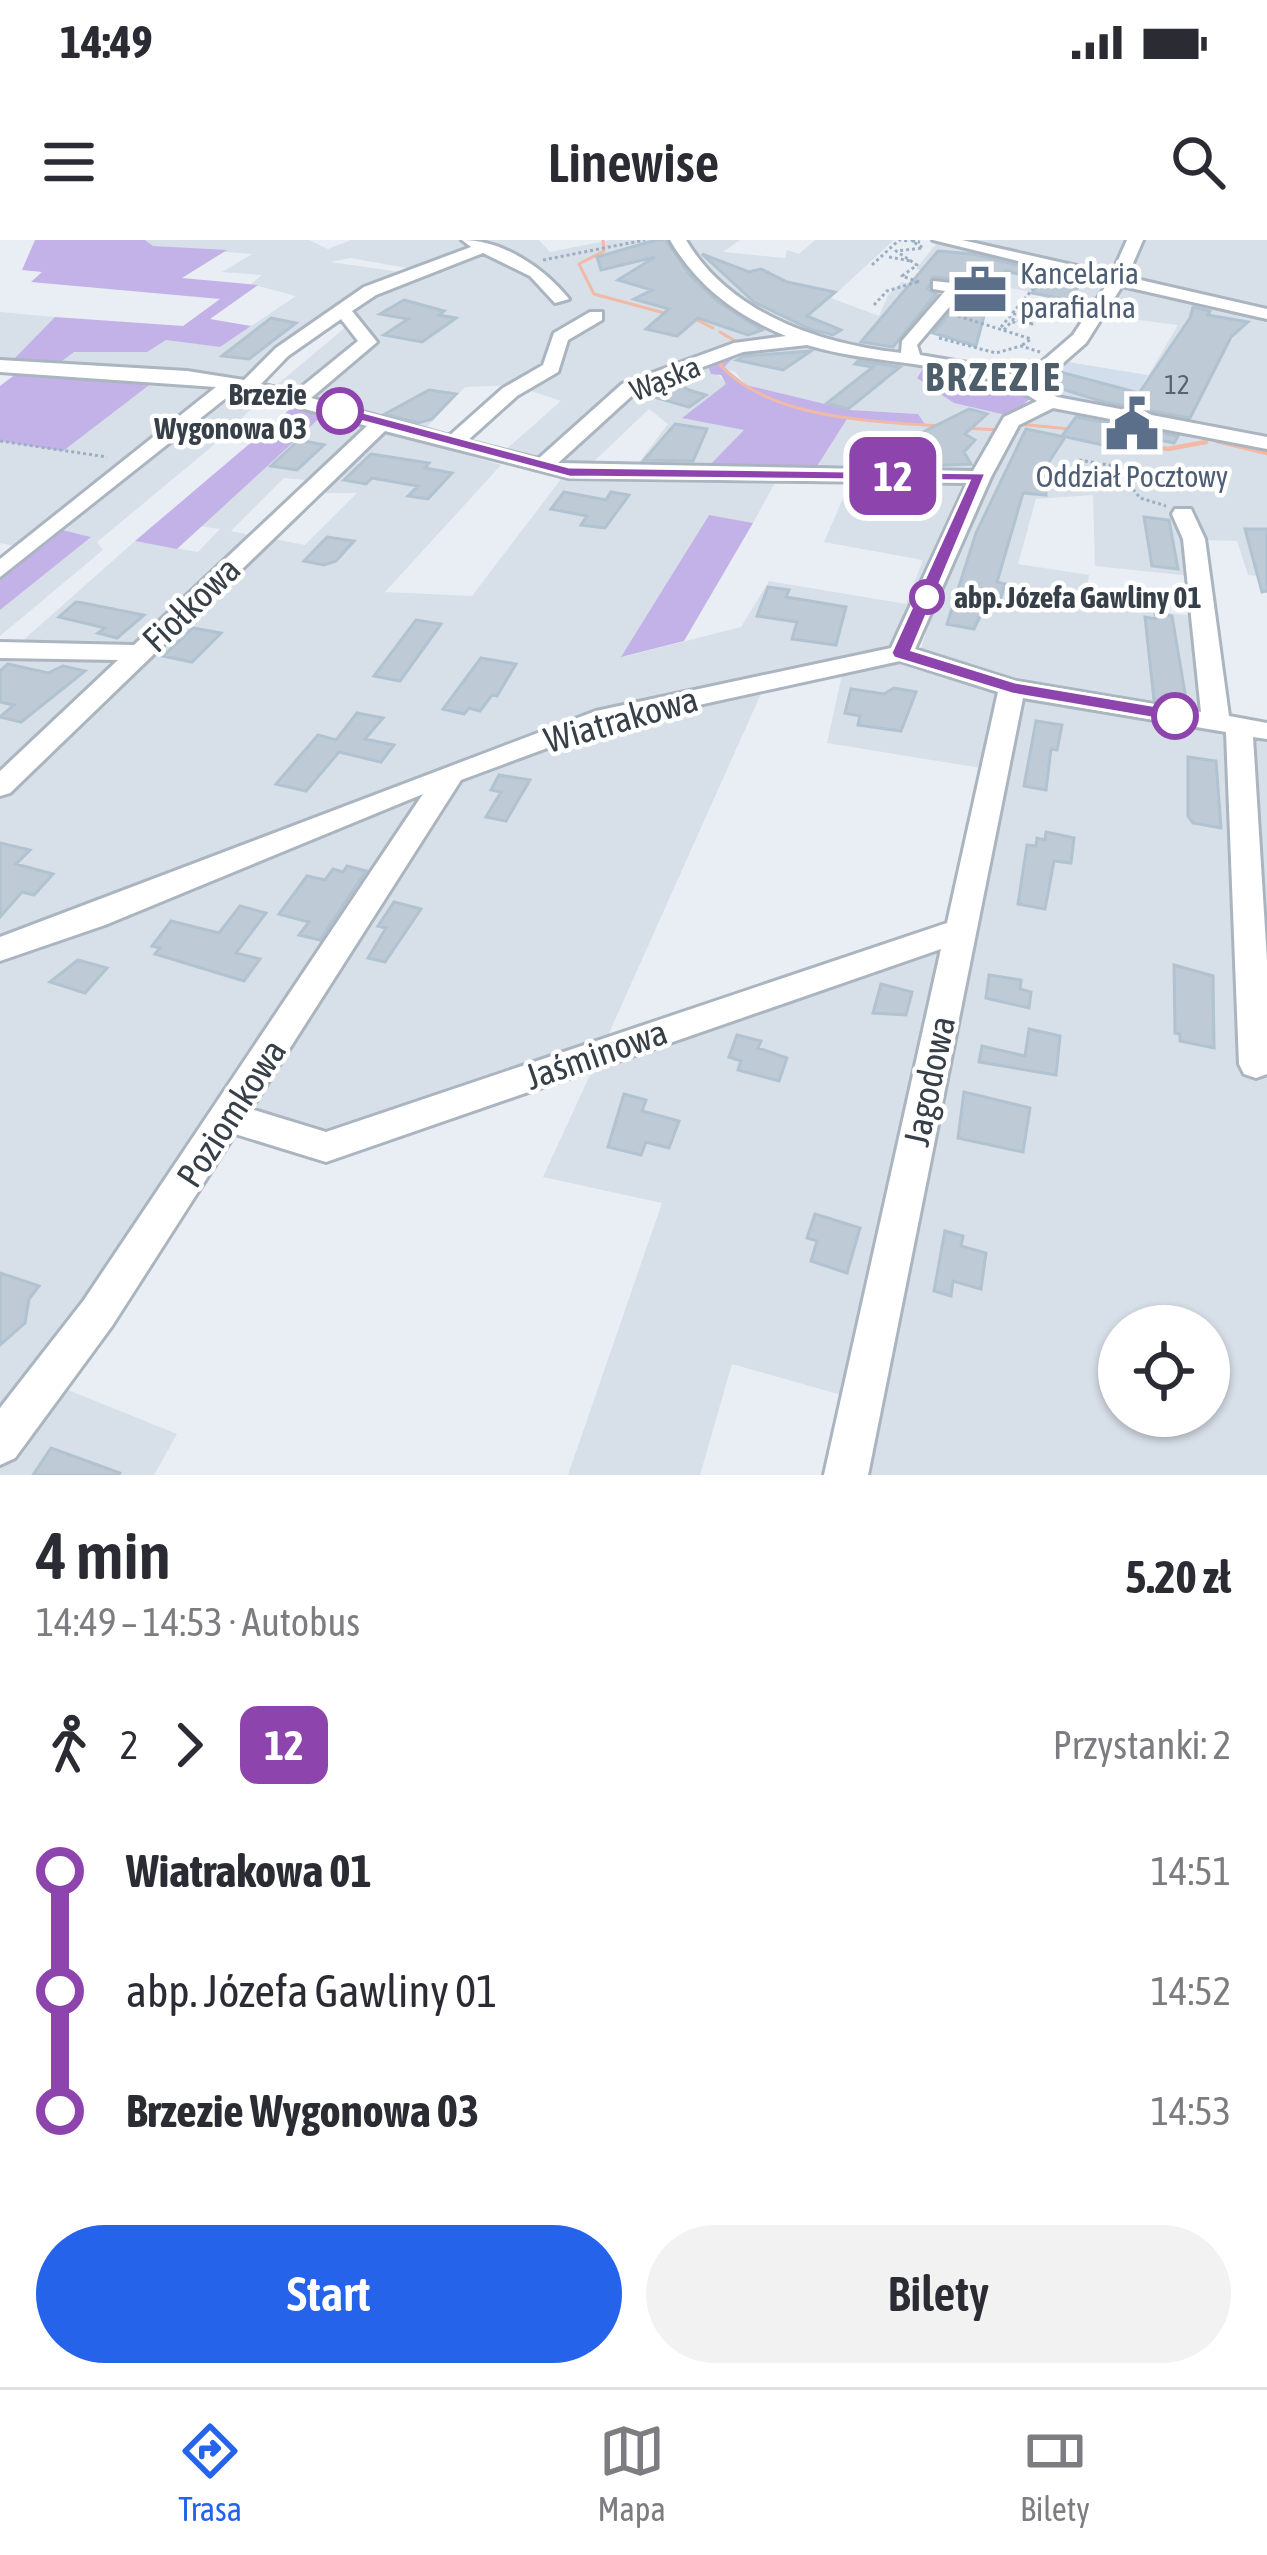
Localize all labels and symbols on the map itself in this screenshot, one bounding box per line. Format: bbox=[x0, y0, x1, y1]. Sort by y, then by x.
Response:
place label: Kancelaria parafialna bbox=[1020, 256, 1139, 324]
office icon: Kancelaria parafialna bbox=[951, 261, 1009, 319]
street label: Wąska bbox=[625, 349, 705, 407]
district label: BRZEZIE bbox=[925, 355, 1063, 399]
house number: 12 bbox=[1164, 369, 1190, 400]
place label: Brzezie Wygonowa 03 bbox=[153, 377, 307, 445]
marker: Brzezie Wygonowa 03 bbox=[318, 389, 362, 433]
public building icon: Oddział Pocztowy bbox=[1103, 395, 1161, 453]
line badge: 12 bbox=[839, 437, 947, 515]
place label: Oddział Pocztowy bbox=[1036, 459, 1228, 493]
street label: Fiołkowa bbox=[134, 548, 248, 660]
place label: abp. Józefa Gawliny 01 bbox=[954, 580, 1202, 614]
marker: abp. Józefa Gawliny 01 bbox=[911, 581, 943, 613]
street label: Wiatrakowa bbox=[539, 677, 703, 761]
unlabelled marker bbox=[1153, 694, 1197, 738]
street label: Jaśminowa bbox=[520, 1010, 672, 1098]
street label: Jagodowa bbox=[895, 1012, 963, 1150]
street label: Poziomkowa bbox=[168, 1031, 294, 1195]

